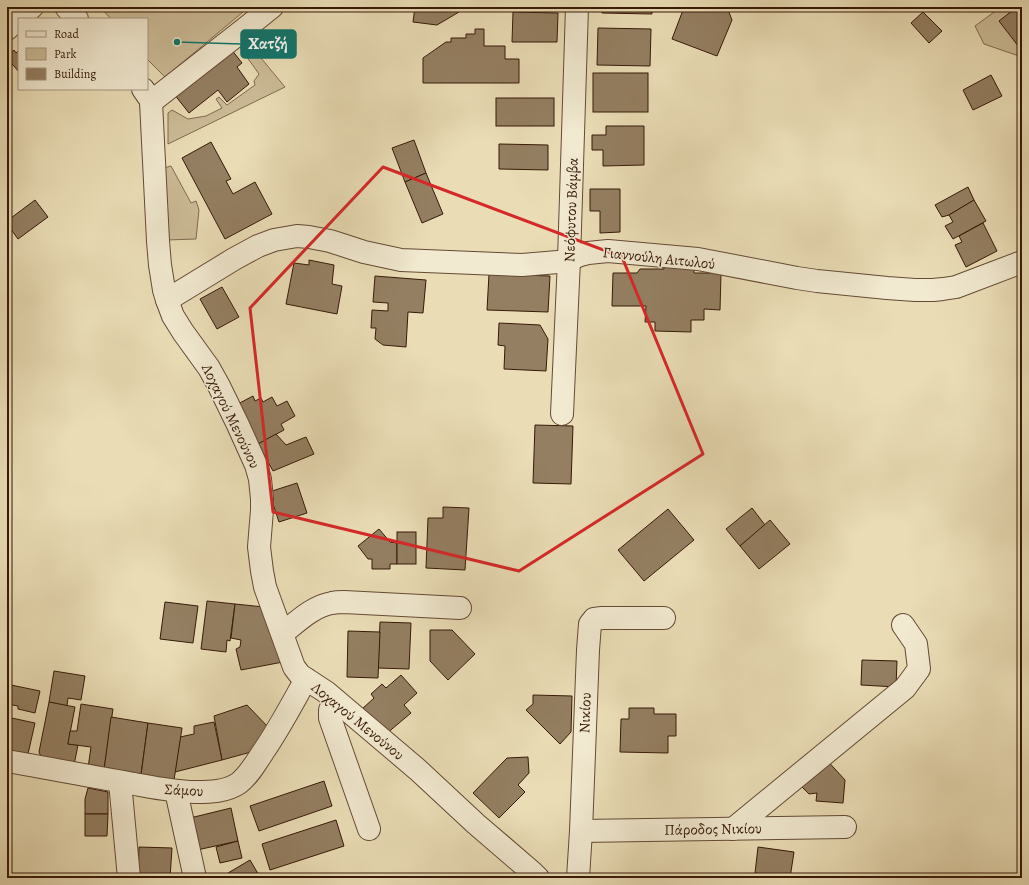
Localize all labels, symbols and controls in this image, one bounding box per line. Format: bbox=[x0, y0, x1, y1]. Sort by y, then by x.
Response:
legend bbox=[18, 18, 148, 90]
text: Road bbox=[54, 26, 80, 42]
callout: Χατζή bbox=[241, 30, 296, 58]
text: Χατζή bbox=[248, 33, 288, 55]
text: Park bbox=[54, 46, 77, 62]
text: Building bbox=[54, 66, 96, 82]
street label: Νεόφυτου Βάμβα bbox=[559, 157, 583, 263]
street label: Γιαννούλη Αιτωλού bbox=[602, 242, 716, 274]
street label: Λοχαγού Μενούνου bbox=[197, 360, 265, 472]
street label: Λοχαγού Μενούνου bbox=[307, 677, 409, 765]
street label: Νικίου bbox=[574, 692, 596, 734]
street label: Σάμου bbox=[164, 779, 204, 801]
street label: Πάροδος Νικίου bbox=[664, 818, 762, 840]

